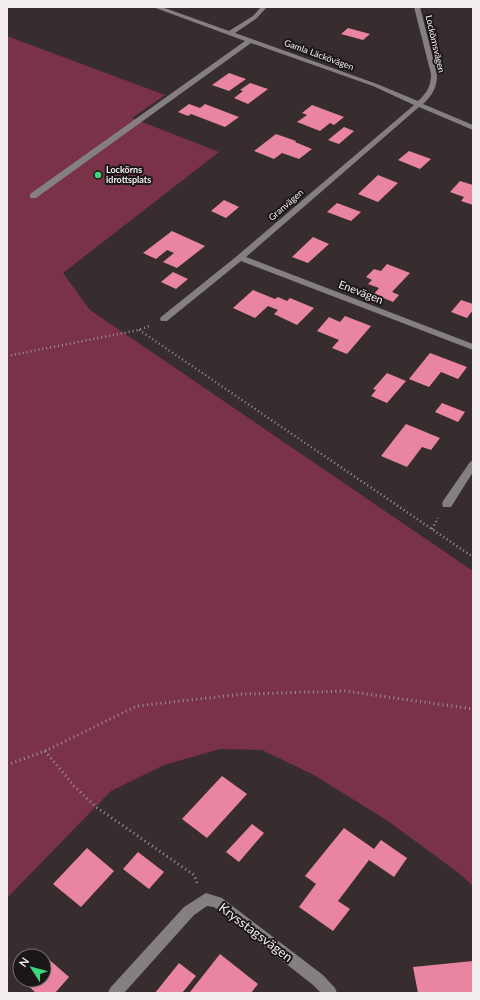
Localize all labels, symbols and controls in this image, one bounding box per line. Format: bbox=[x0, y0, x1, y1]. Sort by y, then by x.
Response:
street label: Lockörnsvägen bbox=[424, 14, 447, 74]
street label: Gamla Läckövägen bbox=[283, 37, 356, 72]
place label: Lockörns idrottsplats bbox=[106, 164, 151, 185]
marker: Lockörns idrottsplats bbox=[93, 170, 103, 180]
street label: Granvägen bbox=[266, 187, 305, 223]
street label: Enevägen bbox=[337, 277, 385, 306]
street label: Krysstagsvägen bbox=[216, 899, 296, 965]
north arrow bbox=[12, 948, 52, 988]
text: N bbox=[16, 955, 31, 969]

